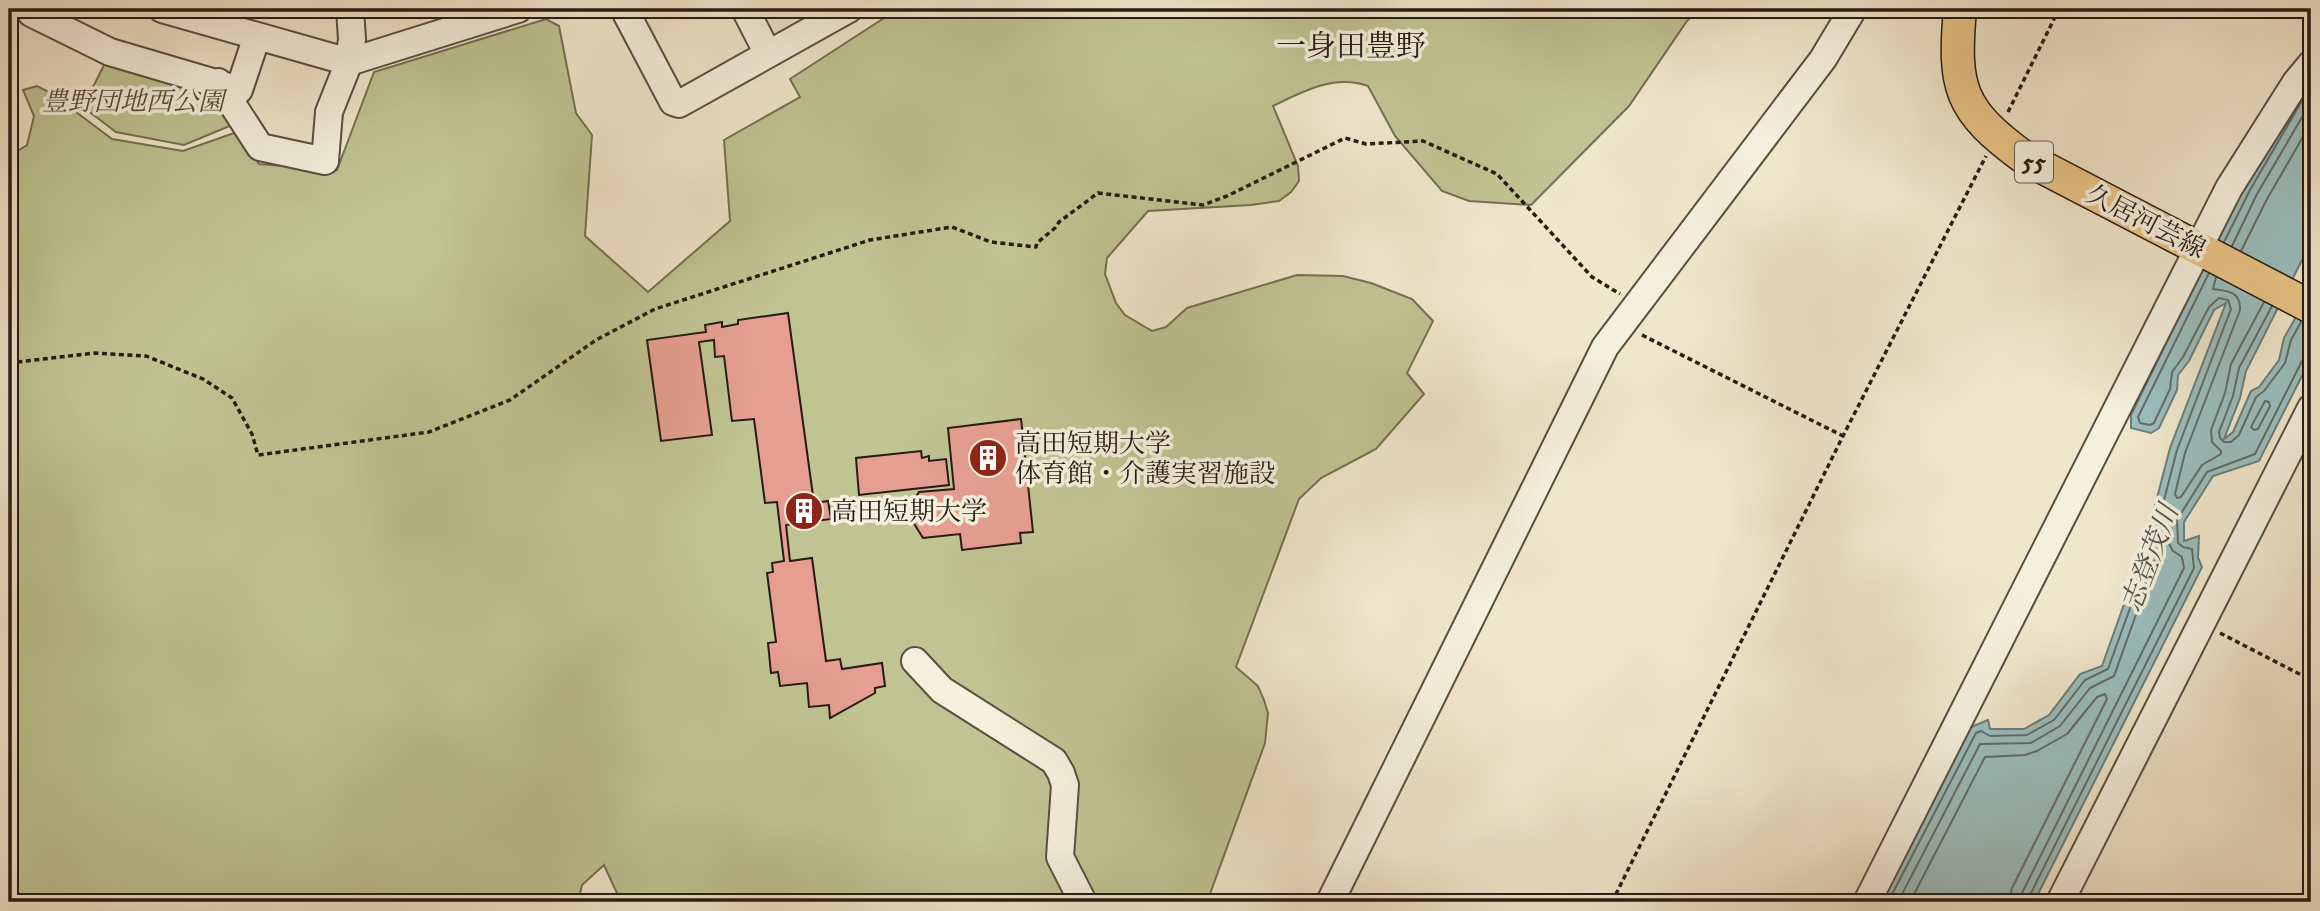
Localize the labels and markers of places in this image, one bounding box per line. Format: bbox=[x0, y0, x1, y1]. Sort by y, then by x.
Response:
place label: 高田短期大学 体育館・介護実習施設 bbox=[1015, 428, 1275, 491]
building icon: 高田短期大学 体育館・介護実習施設 bbox=[967, 437, 1009, 479]
building icon: 高田短期大学 bbox=[783, 490, 825, 532]
place label: 高田短期大学 bbox=[831, 496, 987, 529]

